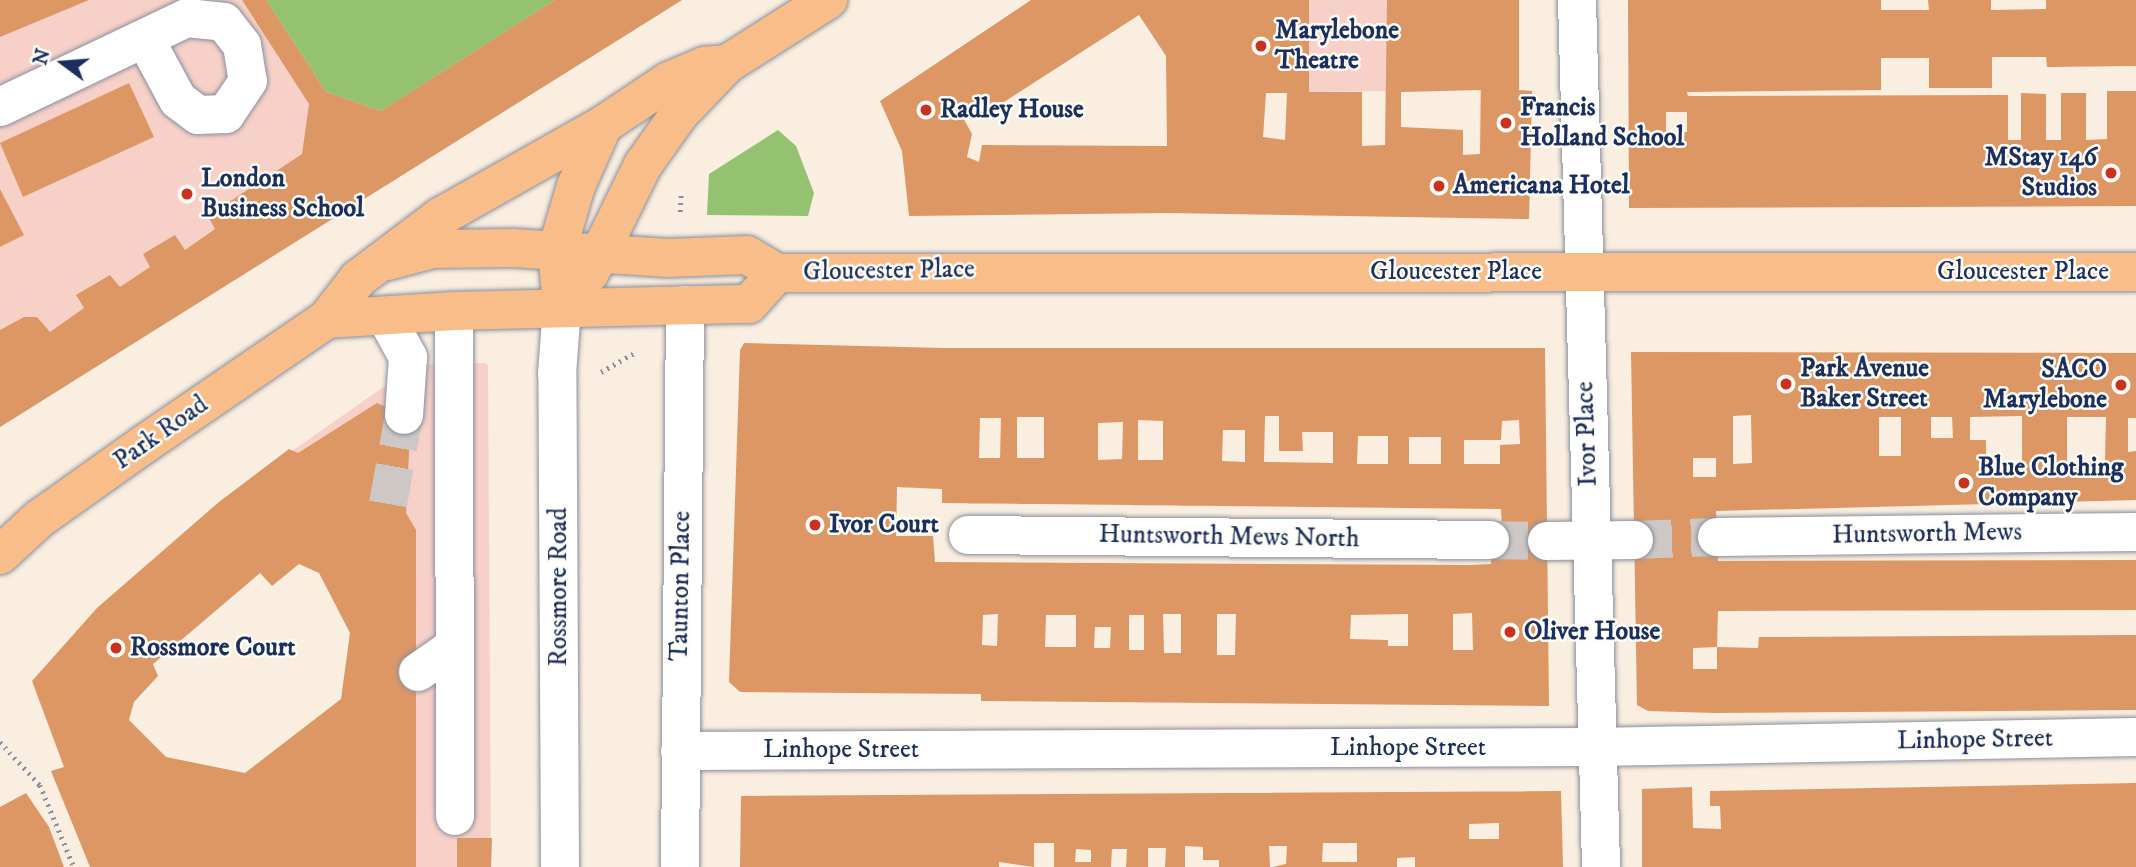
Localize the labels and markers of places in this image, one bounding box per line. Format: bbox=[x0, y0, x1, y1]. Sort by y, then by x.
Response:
place label: Marylebone Theatre bbox=[1275, 15, 1399, 76]
marker: Marylebone Theatre bbox=[1253, 38, 1269, 54]
place label: Francis Holland School bbox=[1520, 92, 1684, 154]
place label: Radley House bbox=[940, 94, 1084, 126]
marker: Radley House bbox=[918, 102, 934, 118]
marker: Francis Holland School bbox=[1498, 115, 1514, 131]
place label: MStay 146 Studios bbox=[1984, 142, 2097, 204]
place label: London Business School bbox=[201, 163, 364, 224]
marker: MStay 146 Studios bbox=[2103, 165, 2119, 181]
place label: Americana Hotel bbox=[1453, 170, 1630, 202]
marker: Americana Hotel bbox=[1431, 178, 1447, 194]
marker: London Business School bbox=[179, 186, 195, 202]
place label: Park Avenue Baker Street bbox=[1800, 353, 1929, 414]
place label: SACO Marylebone bbox=[1983, 354, 2107, 416]
marker: Park Avenue Baker Street bbox=[1778, 376, 1794, 392]
marker: SACO Marylebone bbox=[2113, 377, 2129, 393]
place label: Blue Clothing Company bbox=[1978, 452, 2124, 514]
marker: Blue Clothing Company bbox=[1956, 475, 1972, 491]
place label: Ivor Court bbox=[829, 509, 939, 541]
marker: Ivor Court bbox=[807, 517, 823, 533]
place label: Oliver House bbox=[1524, 616, 1660, 648]
marker: Oliver House bbox=[1502, 624, 1518, 640]
place label: Rossmore Court bbox=[130, 632, 296, 664]
marker: Rossmore Court bbox=[108, 640, 124, 656]

